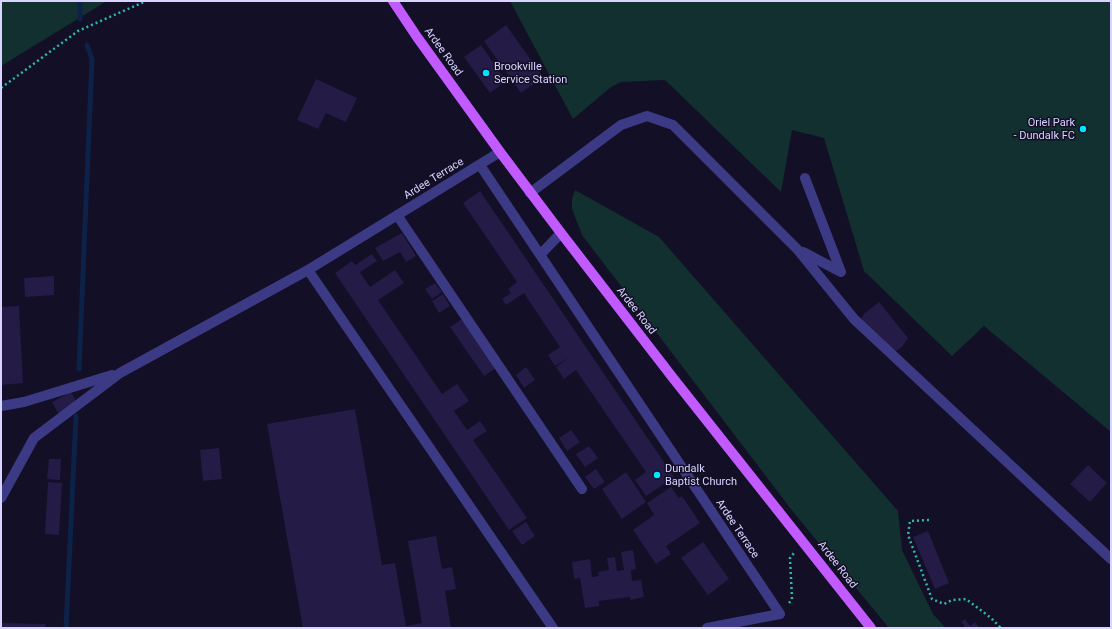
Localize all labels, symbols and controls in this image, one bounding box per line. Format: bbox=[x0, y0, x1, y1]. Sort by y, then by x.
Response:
street label: Ardee Road bbox=[421, 25, 465, 79]
place label: Brookville Service Station bbox=[494, 60, 567, 86]
marker: Brookville Service Station bbox=[481, 68, 491, 78]
place label: Oriel Park - Dundalk FC bbox=[1013, 116, 1075, 142]
marker: Oriel Park - Dundalk FC bbox=[1078, 124, 1088, 134]
street label: Ardee Terrace bbox=[402, 155, 466, 203]
street label: Ardee Road bbox=[613, 285, 659, 337]
place label: Dundalk Baptist Church bbox=[665, 462, 737, 488]
marker: Dundalk Baptist Church bbox=[652, 470, 662, 480]
street label: Ardee Terrace bbox=[712, 497, 762, 561]
street label: Ardee Road bbox=[814, 539, 860, 591]

